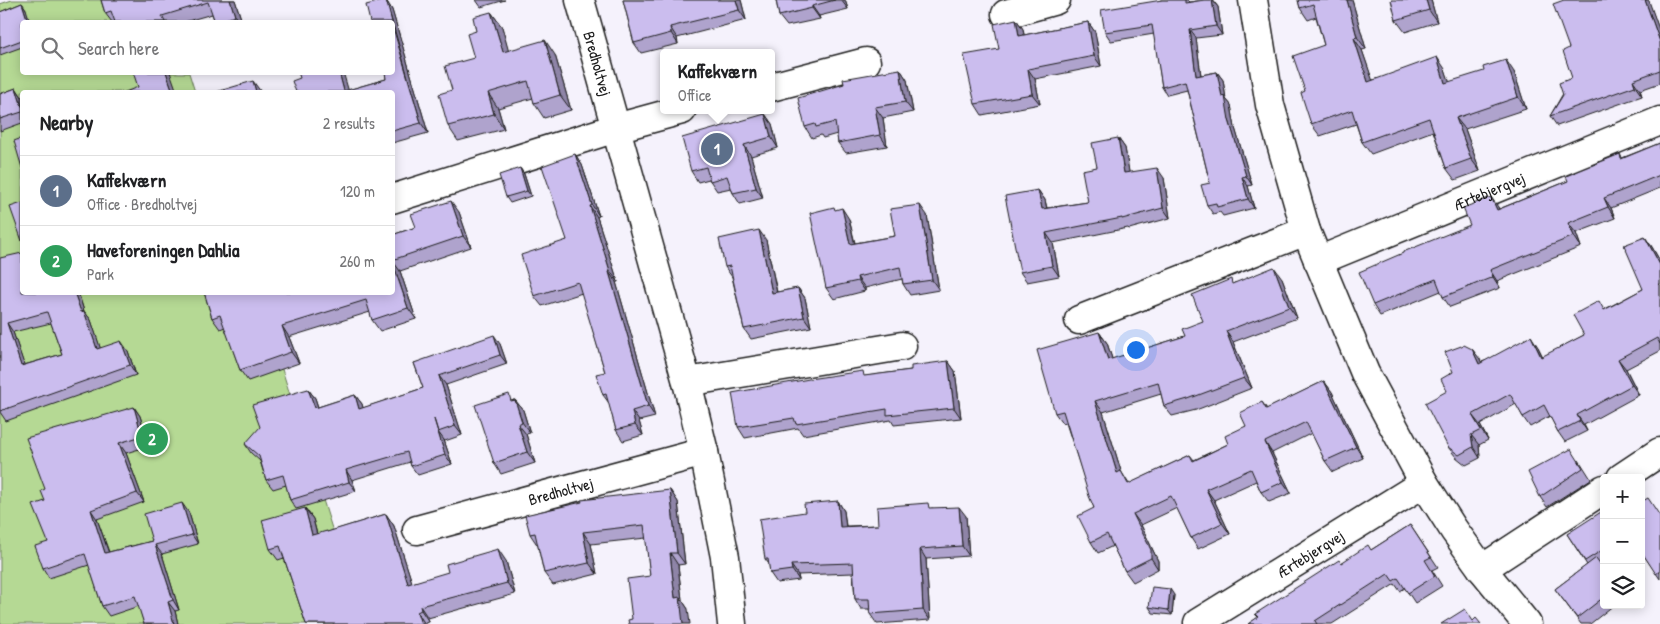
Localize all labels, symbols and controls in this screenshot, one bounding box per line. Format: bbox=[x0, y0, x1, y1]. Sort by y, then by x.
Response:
search box bbox=[20, 20, 395, 75]
street label: Bredholtvej bbox=[578, 29, 617, 99]
icon: search bbox=[38, 34, 66, 62]
text: Search here bbox=[78, 35, 159, 61]
popup bbox=[660, 49, 775, 114]
text: Kaffekværn bbox=[678, 58, 757, 84]
text: Office bbox=[678, 84, 711, 106]
text: Nearby bbox=[40, 108, 93, 137]
text: 2 results bbox=[323, 112, 375, 134]
pin: 1 bbox=[701, 130, 733, 168]
street label: Ærtebjergvej bbox=[1450, 166, 1528, 215]
text: Kaffekværn bbox=[87, 167, 166, 193]
text: 1 bbox=[53, 180, 59, 202]
text: 120 m bbox=[340, 180, 375, 202]
text: Office · Bredholtvej bbox=[87, 193, 197, 215]
text: Haveforeningen Dahlia bbox=[87, 237, 239, 263]
text: 2 bbox=[52, 250, 60, 272]
text: 260 m bbox=[339, 250, 375, 272]
text: Park bbox=[87, 263, 114, 285]
your location bbox=[1123, 337, 1149, 363]
pin: 2 bbox=[136, 420, 168, 458]
street label: Bredholtvej bbox=[526, 472, 596, 510]
map controls bbox=[1600, 474, 1645, 609]
button: + bbox=[1600, 474, 1645, 519]
button: − bbox=[1600, 519, 1645, 564]
street label: Ærtebjergvej bbox=[1272, 524, 1348, 583]
button: layers bbox=[1600, 564, 1645, 609]

